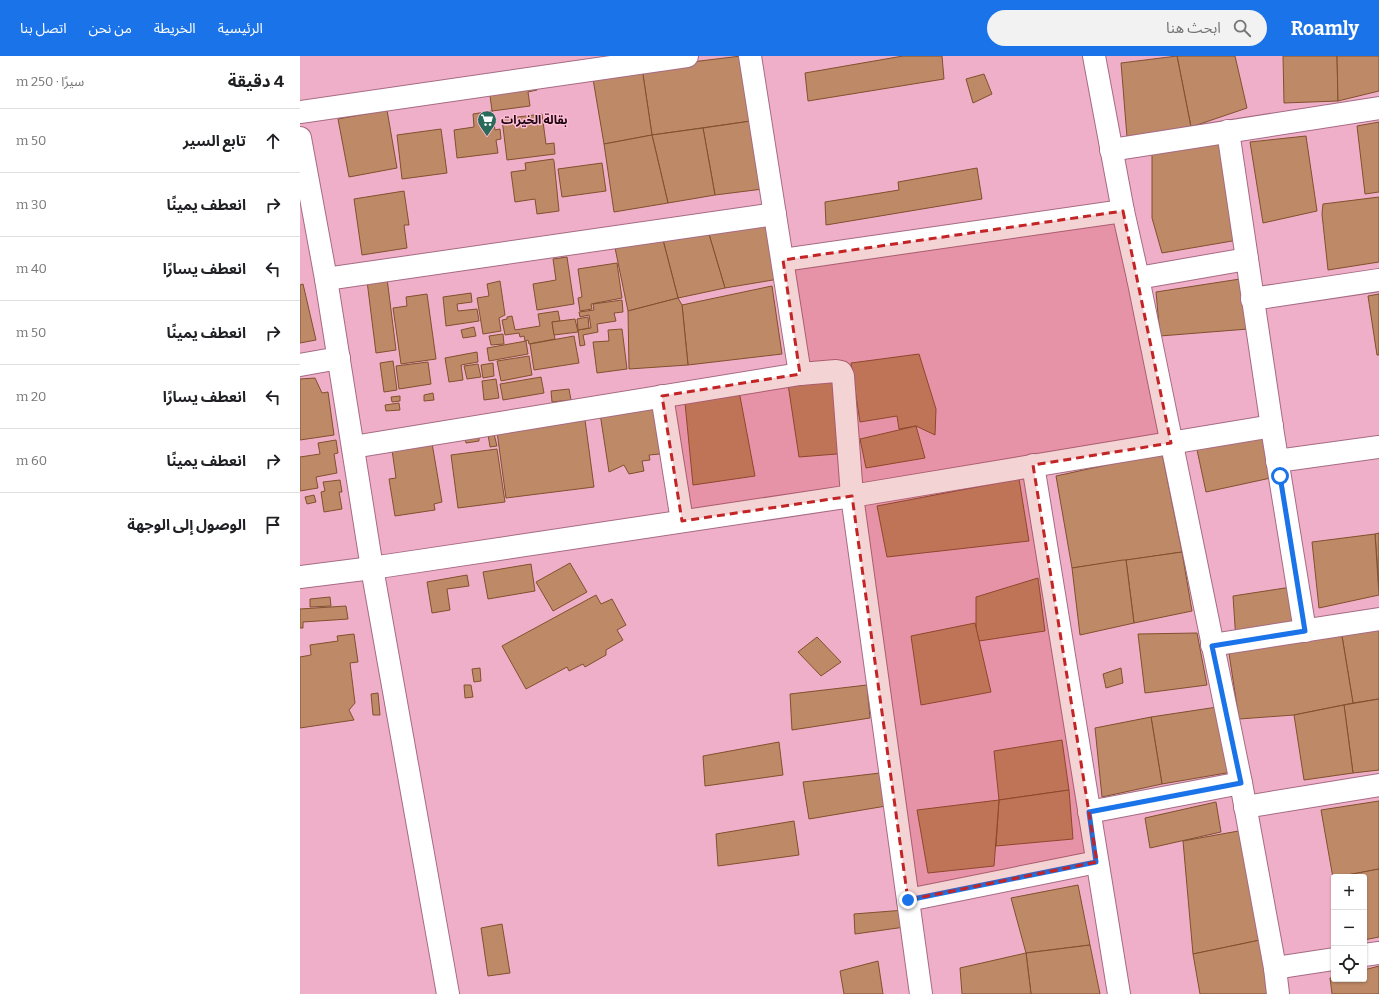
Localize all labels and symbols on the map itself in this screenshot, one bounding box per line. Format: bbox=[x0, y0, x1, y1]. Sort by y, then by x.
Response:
supermarket icon: بقالة الخيرات bbox=[476, 109, 498, 137]
place label: بقالة الخيرات bbox=[501, 113, 568, 127]
route start bbox=[1271, 467, 1289, 485]
route end bbox=[899, 891, 917, 909]

